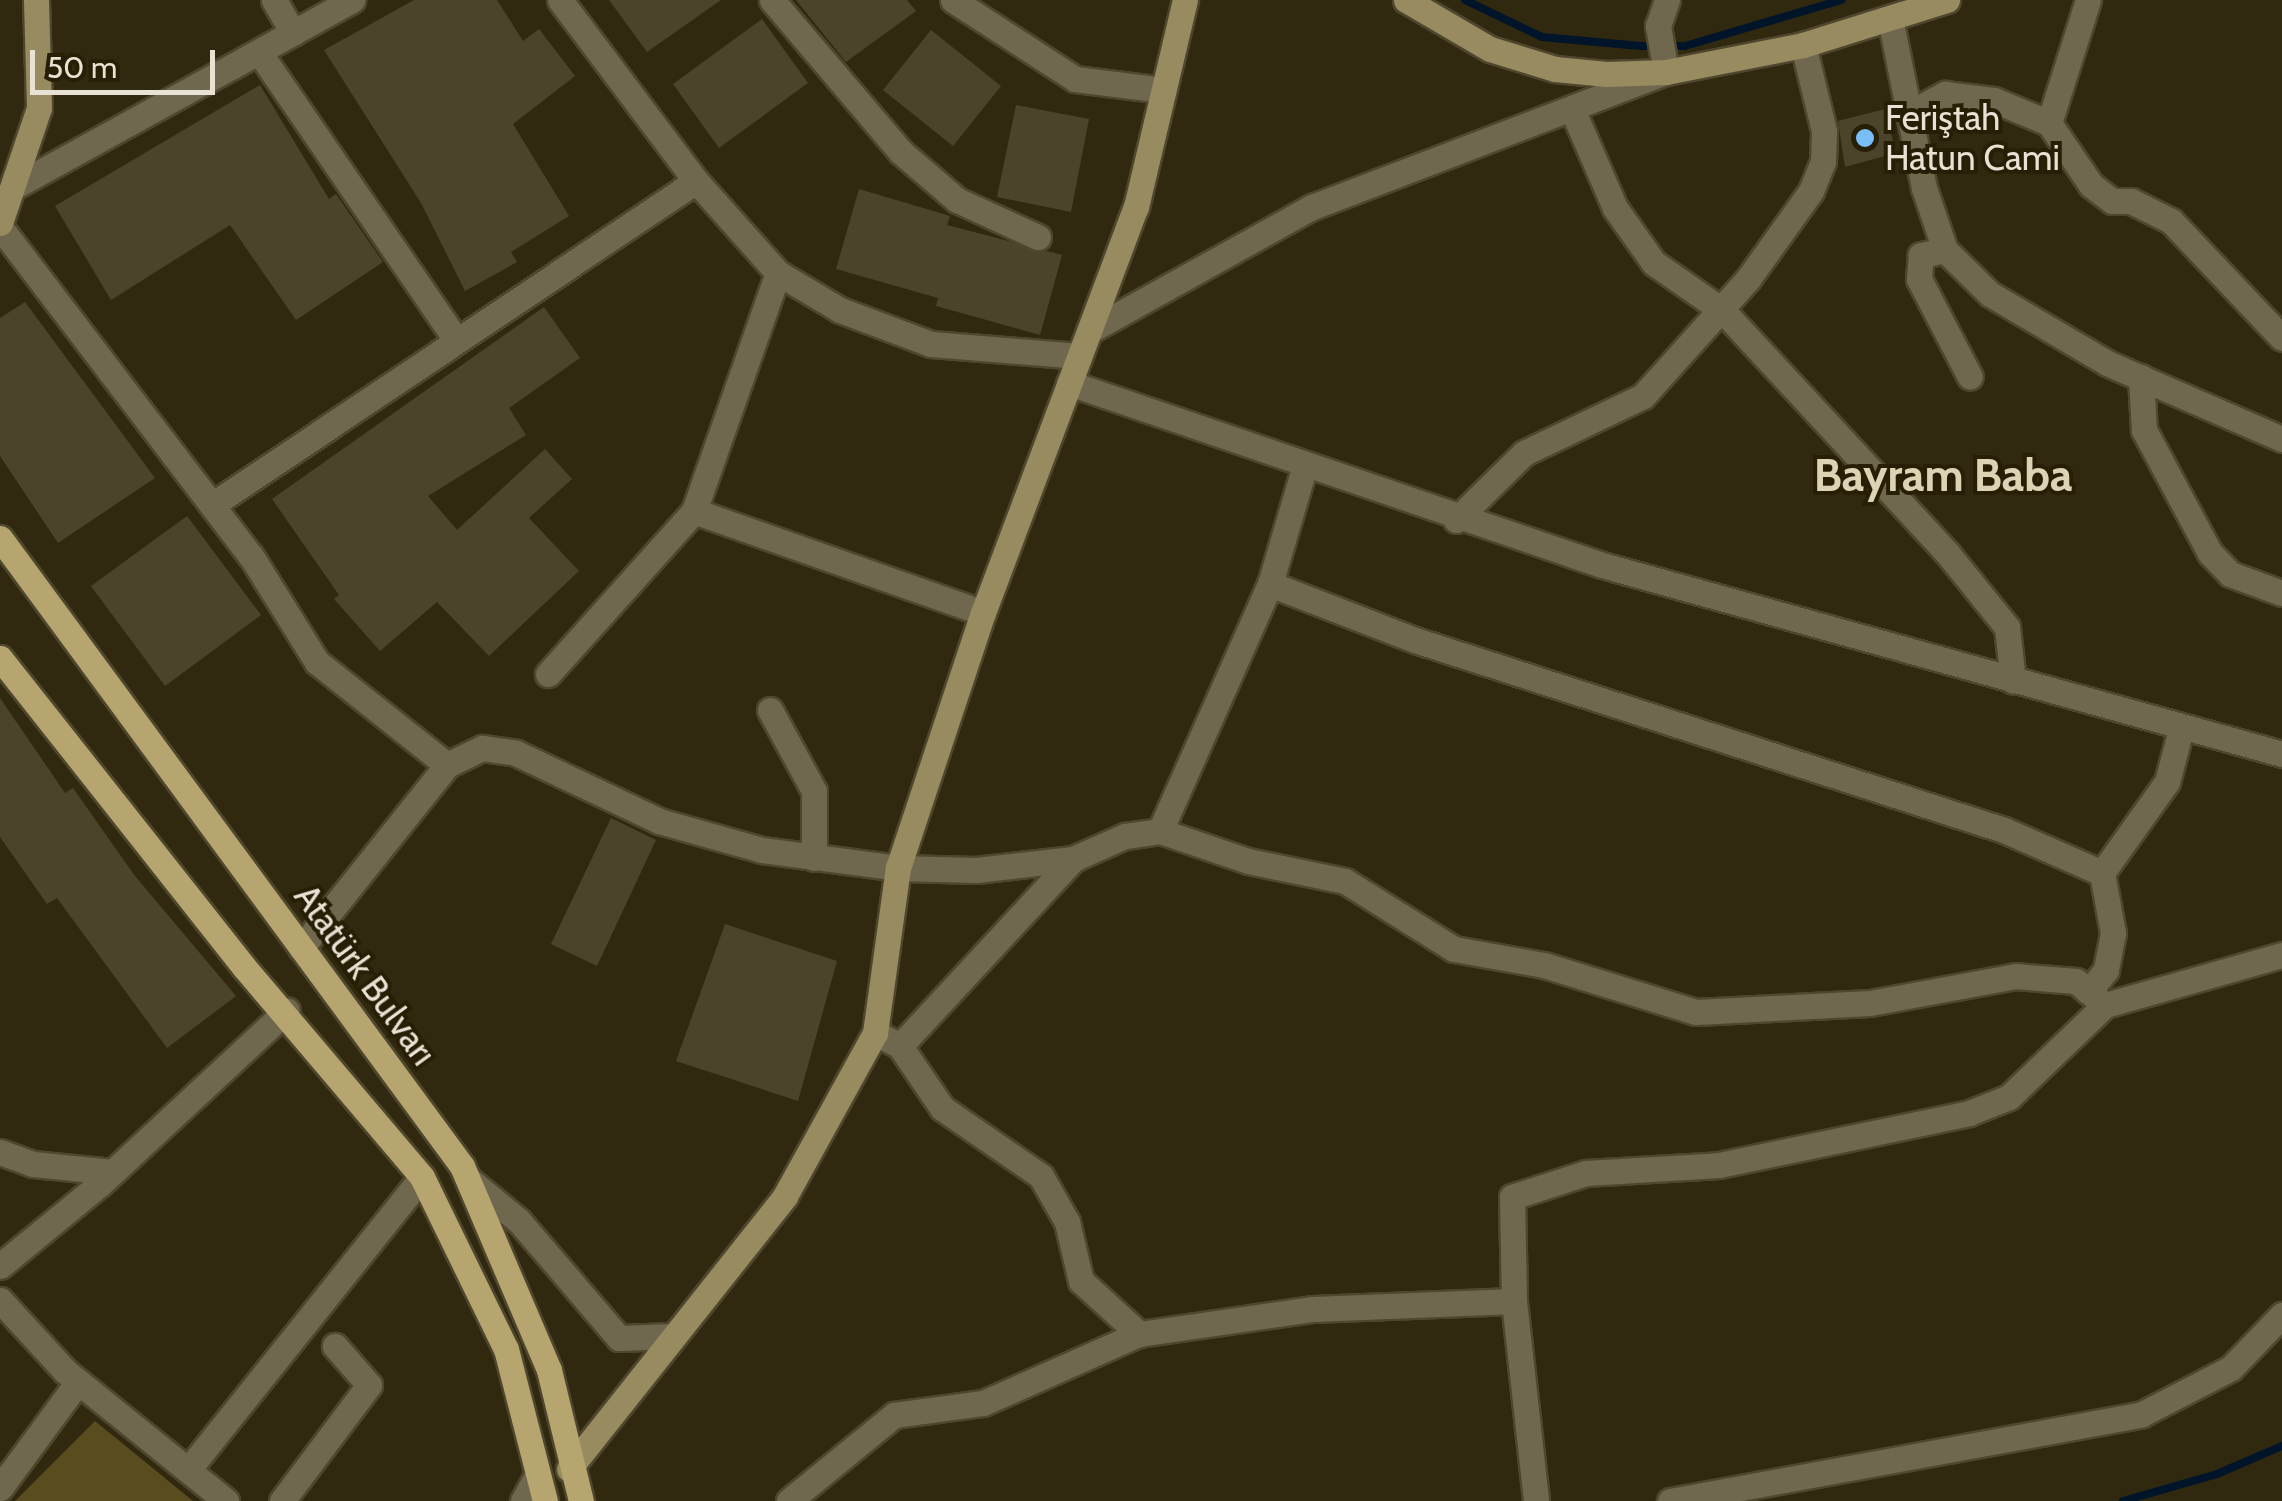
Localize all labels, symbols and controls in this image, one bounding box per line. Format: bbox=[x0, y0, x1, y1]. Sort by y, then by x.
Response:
scale bar bbox=[35, 30, 220, 92]
text: 50 m bbox=[47, 49, 117, 86]
place label: Feriştah Hatun Cami bbox=[1885, 97, 2060, 179]
marker: Feriştah Hatun Cami bbox=[1854, 127, 1876, 149]
district label: Bayram Baba bbox=[1814, 449, 2072, 503]
street label: Atatürk Bulvarı bbox=[285, 877, 445, 1073]

